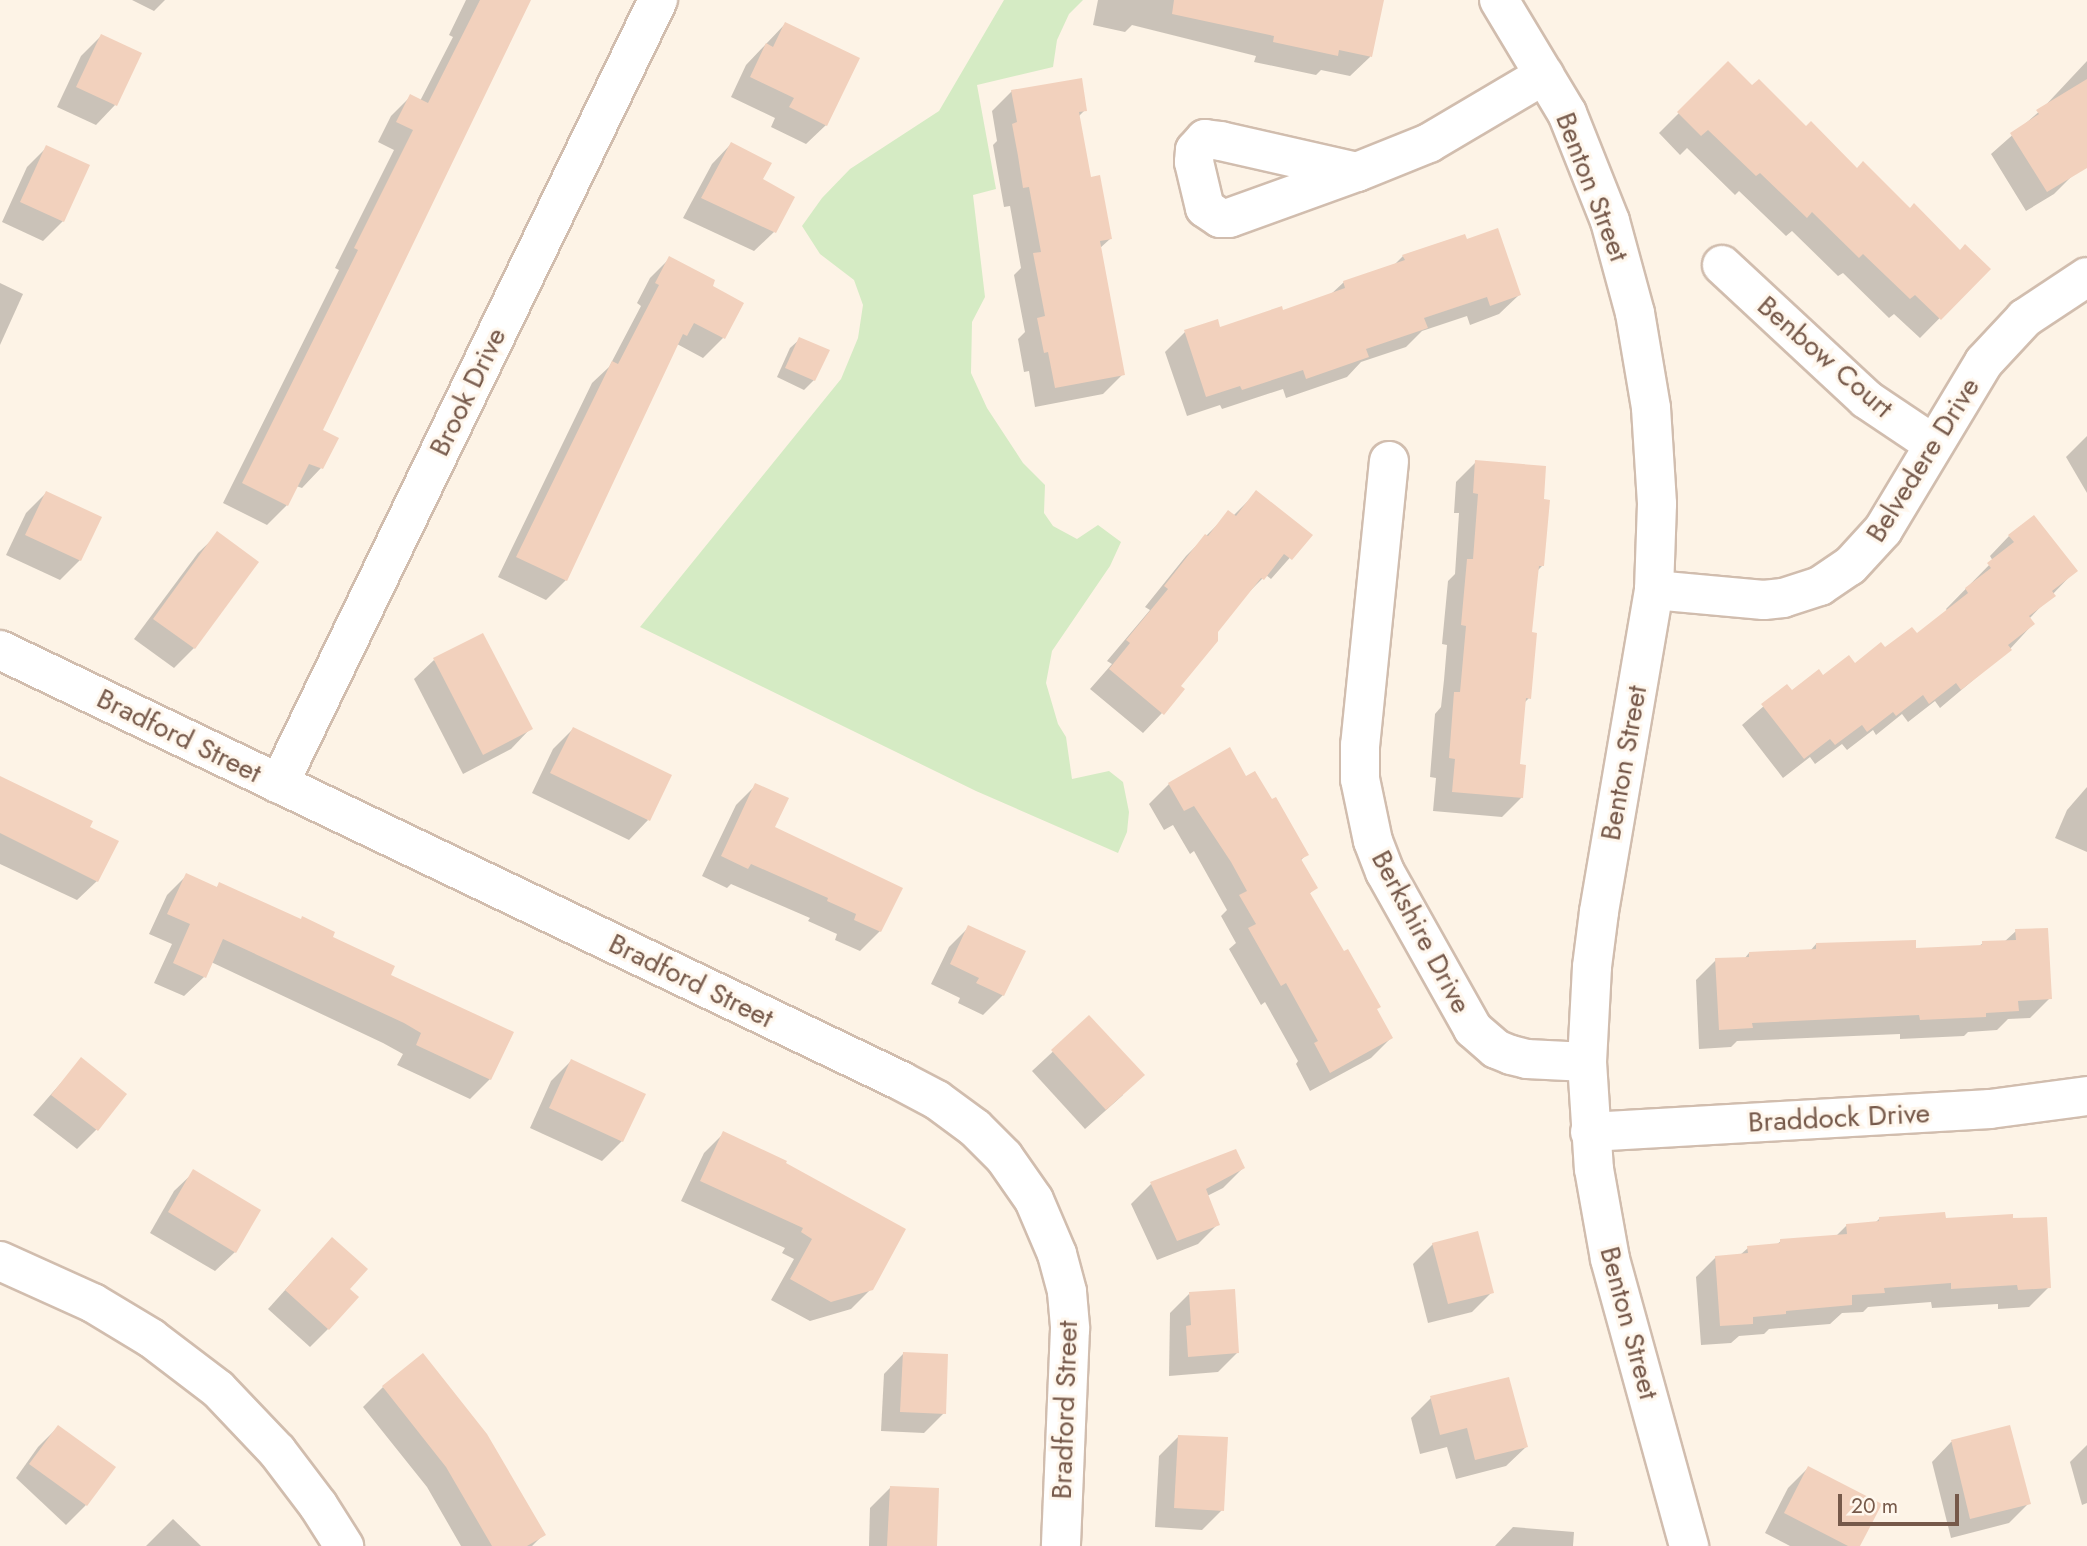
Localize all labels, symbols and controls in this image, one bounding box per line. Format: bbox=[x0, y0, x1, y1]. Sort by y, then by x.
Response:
street label: Benton Street bbox=[1548, 108, 1636, 266]
street label: Benbow Court bbox=[1750, 289, 1900, 425]
street label: Brook Drive bbox=[423, 322, 513, 462]
street label: Belvedere Drive bbox=[1859, 372, 1987, 548]
street label: Bradford Street bbox=[91, 682, 267, 790]
street label: Benton Street bbox=[1594, 683, 1654, 843]
street label: Berkshire Drive bbox=[1364, 845, 1478, 1019]
street label: Bradford Street bbox=[603, 927, 779, 1035]
street label: Braddock Drive bbox=[1747, 1096, 1931, 1140]
street label: Benton Street bbox=[1592, 1243, 1666, 1403]
street label: Bradford Street bbox=[1045, 1320, 1085, 1500]
scale bar bbox=[1842, 1480, 1963, 1524]
text: 20 m bbox=[1851, 1491, 1898, 1521]

